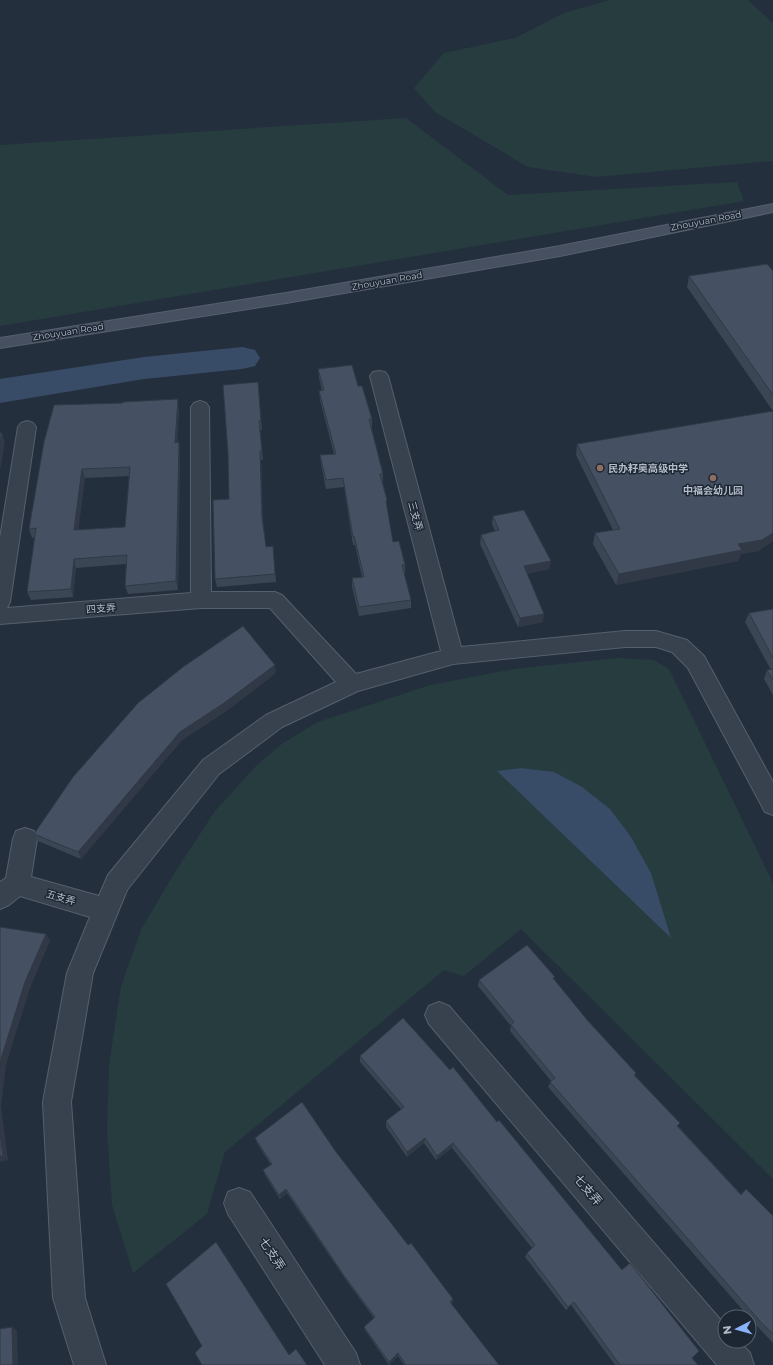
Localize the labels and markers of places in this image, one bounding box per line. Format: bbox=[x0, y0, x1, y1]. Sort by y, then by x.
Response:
place label: 民办籽奥高级中学 bbox=[608, 462, 688, 475]
marker: 民办籽奥高级中学 bbox=[595, 463, 605, 473]
marker: 中福会幼儿园 bbox=[708, 473, 718, 483]
place label: 中福会幼儿园 bbox=[683, 484, 743, 497]

